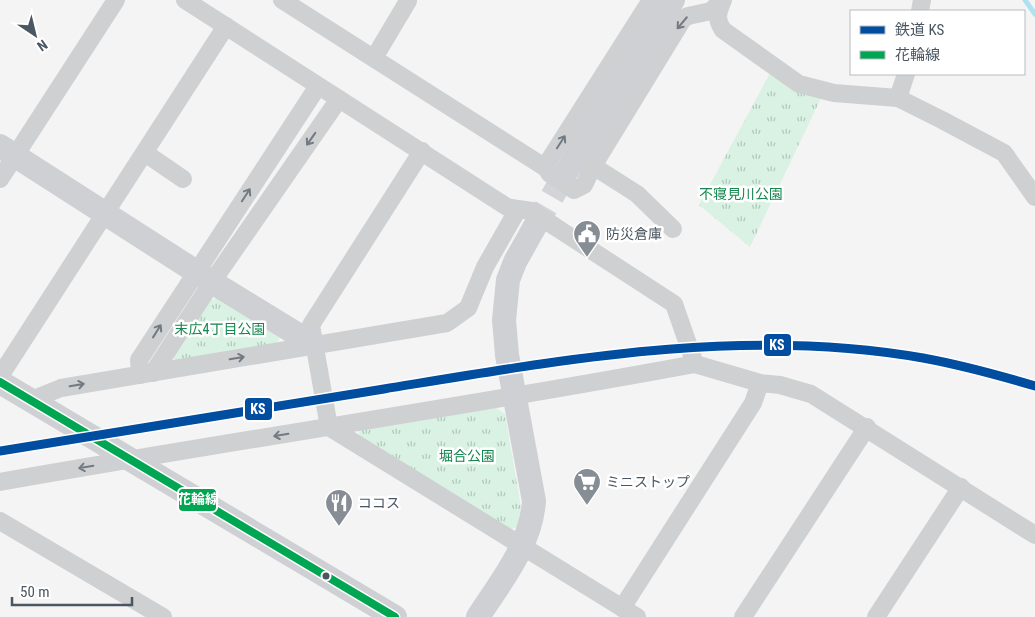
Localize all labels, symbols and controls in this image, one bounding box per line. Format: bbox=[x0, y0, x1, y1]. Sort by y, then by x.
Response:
north arrow bbox=[10, 10, 60, 60]
legend bbox=[850, 10, 1025, 75]
one-way arrow bbox=[677, 16, 688, 29]
text: 鉄道 KS bbox=[895, 21, 945, 39]
text: N bbox=[34, 37, 51, 55]
text: 花輪線 bbox=[895, 46, 940, 64]
one-way arrow bbox=[306, 132, 316, 146]
one-way arrow bbox=[557, 135, 567, 149]
park label: 不寝見川公園 bbox=[699, 186, 783, 202]
one-way arrow bbox=[241, 188, 251, 202]
public building icon: 防災倉庫 bbox=[572, 219, 602, 258]
place label: 防災倉庫 bbox=[606, 226, 662, 242]
park label: 末広4丁目公園 bbox=[175, 321, 265, 337]
one-way arrow bbox=[153, 325, 163, 339]
line badge: KS bbox=[763, 333, 792, 357]
text: KS bbox=[769, 337, 785, 353]
one-way arrow bbox=[229, 353, 245, 362]
one-way arrow bbox=[69, 380, 85, 390]
line badge: KS bbox=[244, 397, 273, 421]
text: KS bbox=[250, 401, 266, 417]
one-way arrow bbox=[274, 430, 290, 440]
park label: 堀合公園 bbox=[439, 448, 495, 464]
one-way arrow bbox=[79, 463, 95, 472]
supermarket icon: ミニストップ bbox=[572, 467, 602, 506]
place label: ミニストップ bbox=[606, 474, 690, 490]
line badge: 花輪線 bbox=[178, 488, 217, 512]
restaurant icon: ココス bbox=[324, 488, 354, 527]
text: 花輪線 bbox=[177, 491, 219, 507]
place label: ココス bbox=[358, 495, 400, 511]
unlabelled marker bbox=[321, 571, 331, 581]
scale bar bbox=[12, 574, 132, 606]
text: 50 m bbox=[20, 583, 50, 601]

